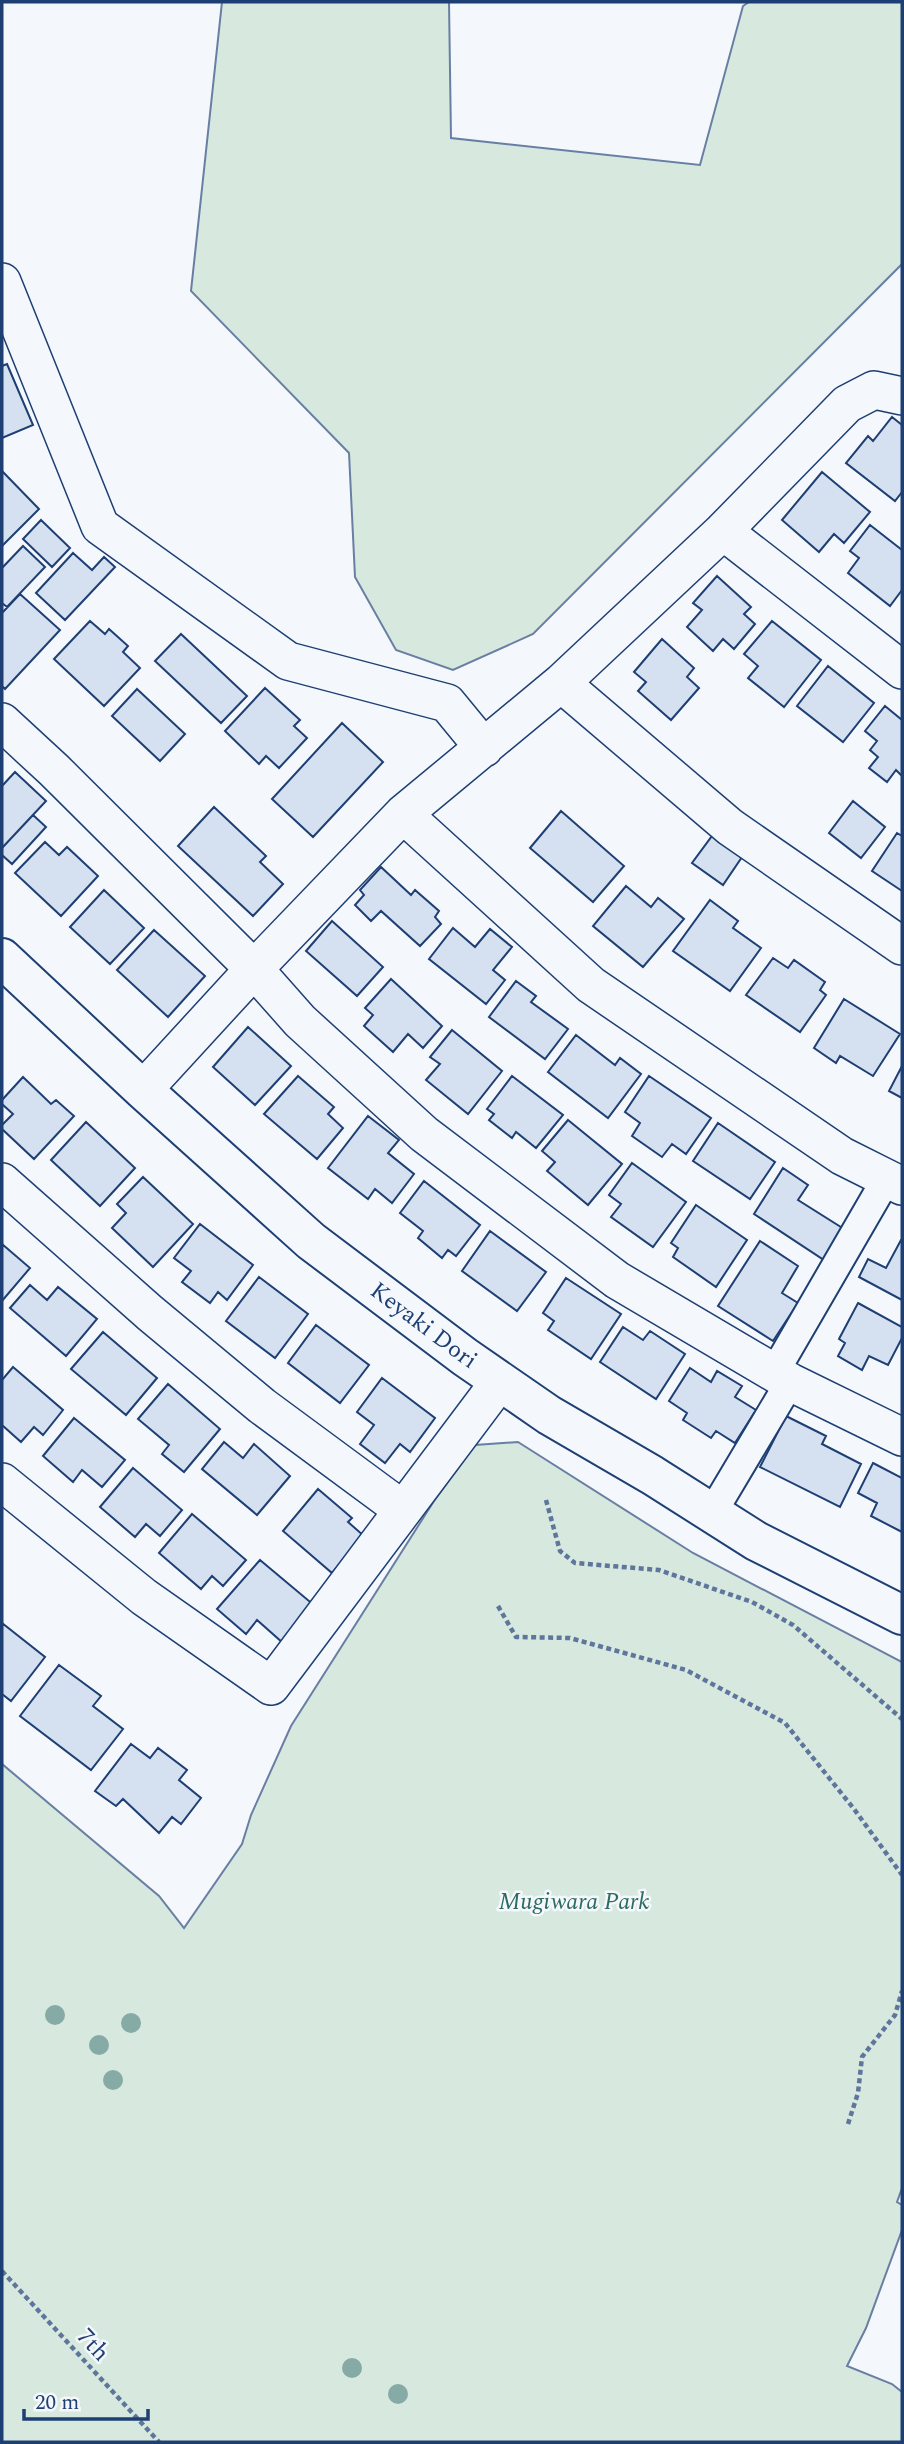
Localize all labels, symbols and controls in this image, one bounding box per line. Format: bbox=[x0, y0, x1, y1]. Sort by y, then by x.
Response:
street label: Keyaki Dori bbox=[362, 1273, 485, 1378]
park label: Mugiwara Park bbox=[498, 1884, 650, 1920]
street label: 7th bbox=[68, 2320, 118, 2370]
scale bar bbox=[24, 2378, 149, 2422]
text: 20 m bbox=[35, 2387, 79, 2419]

